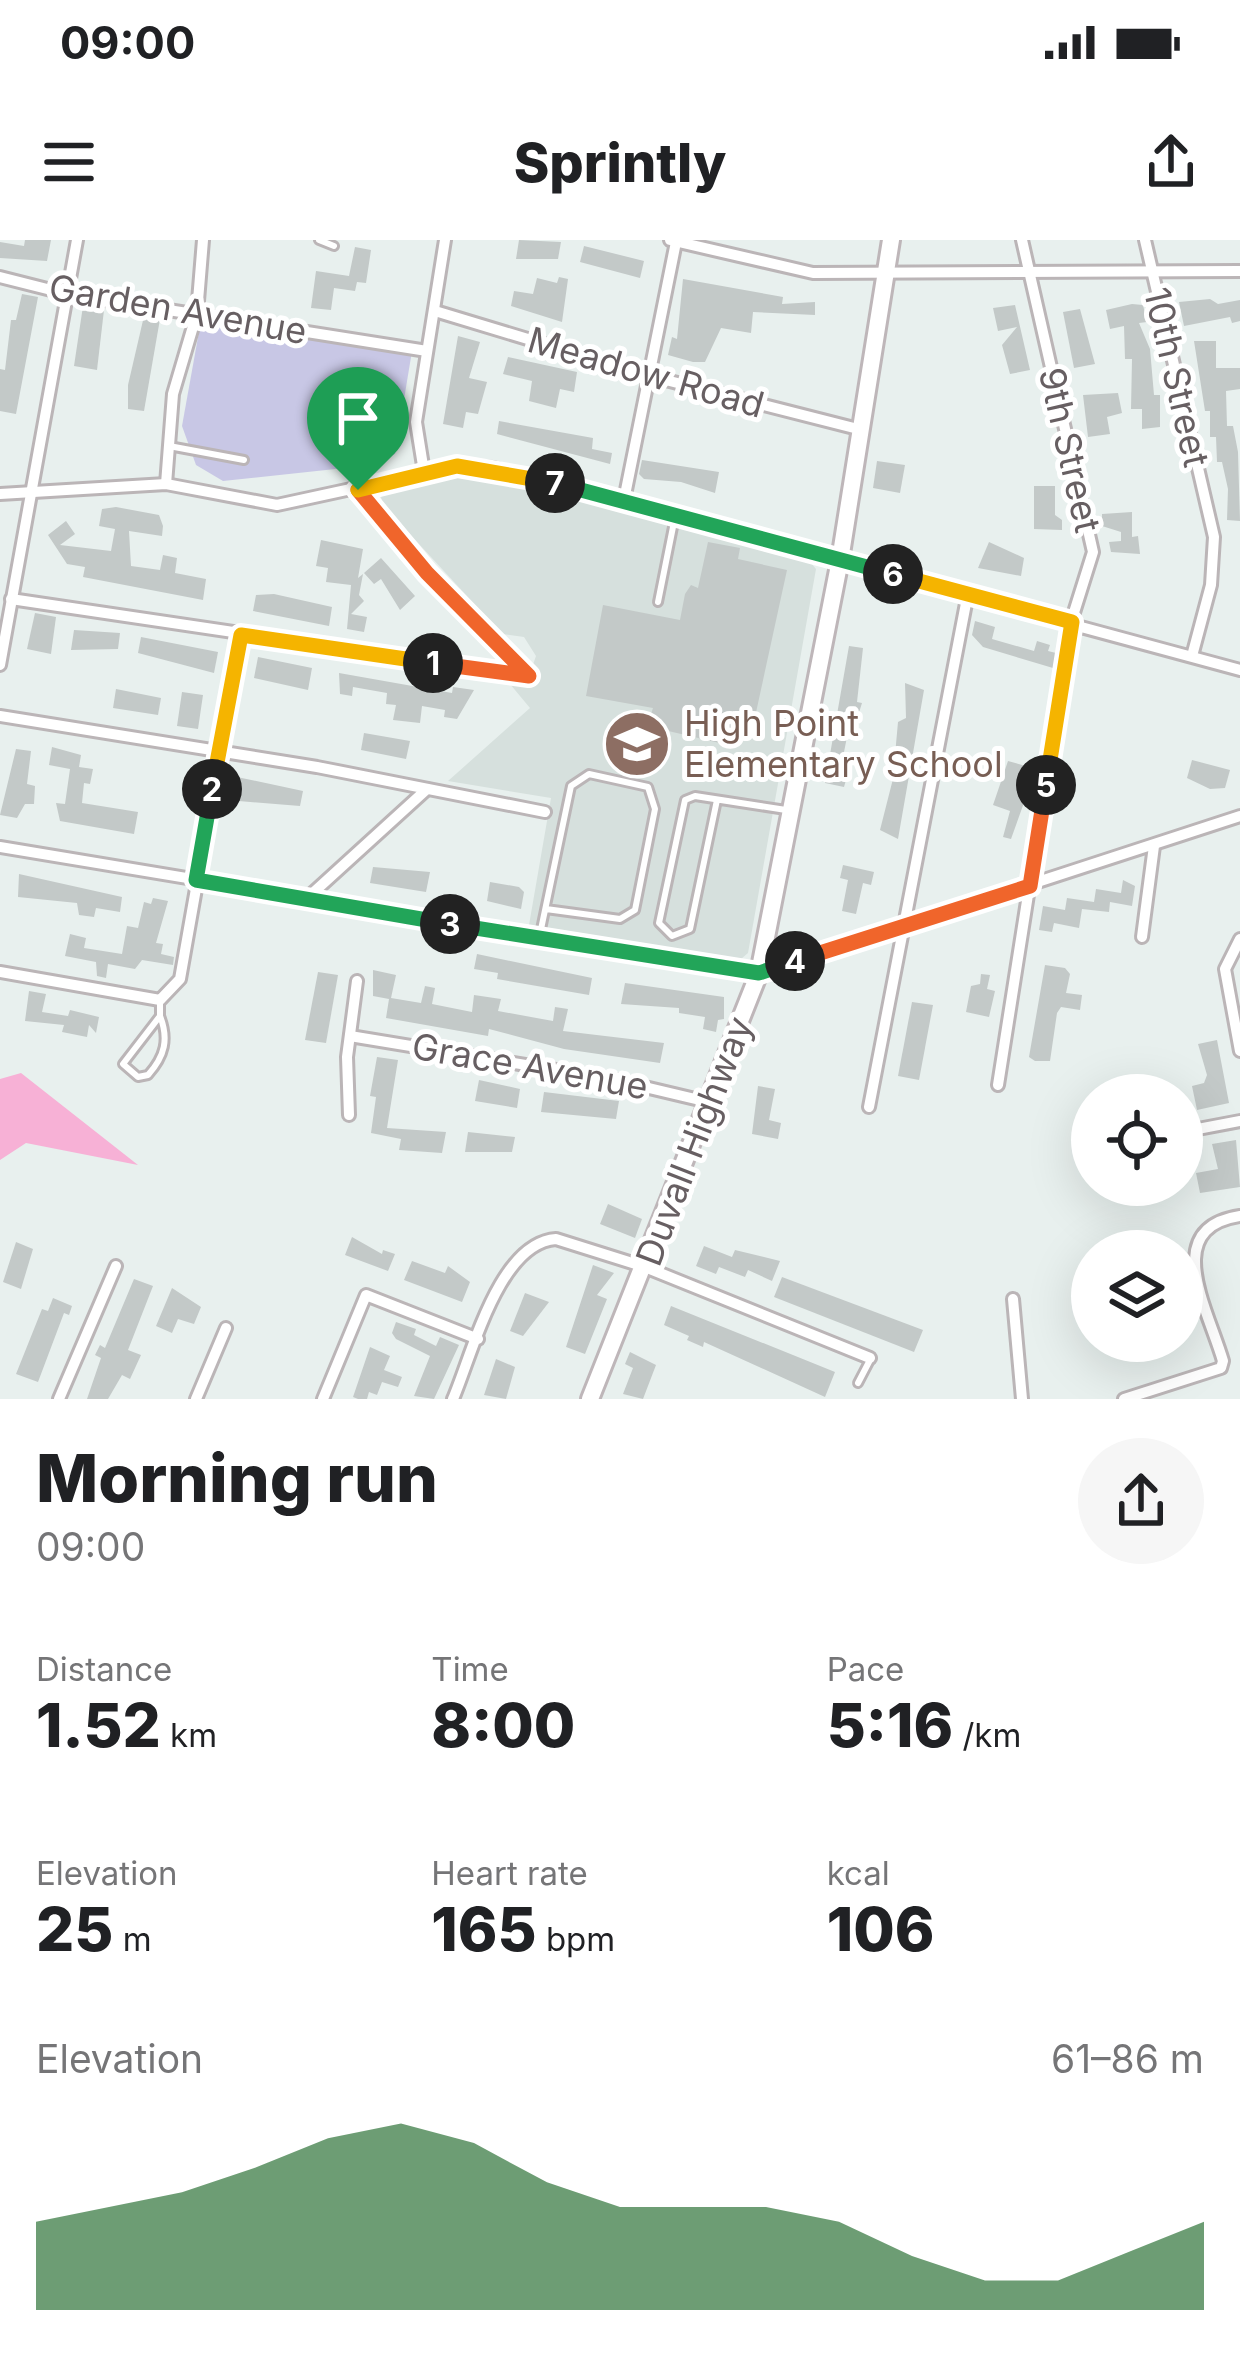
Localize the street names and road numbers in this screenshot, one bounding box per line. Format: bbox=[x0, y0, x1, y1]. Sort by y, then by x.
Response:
street label: Garden Avenue bbox=[46, 265, 310, 353]
street label: 10th Street bbox=[1135, 283, 1219, 471]
street label: Meadow Road bbox=[523, 317, 769, 427]
street label: 9th Street bbox=[1030, 363, 1110, 537]
street label: Duvall Highway bbox=[626, 1010, 762, 1272]
street label: Grace Avenue bbox=[409, 1024, 651, 1108]

